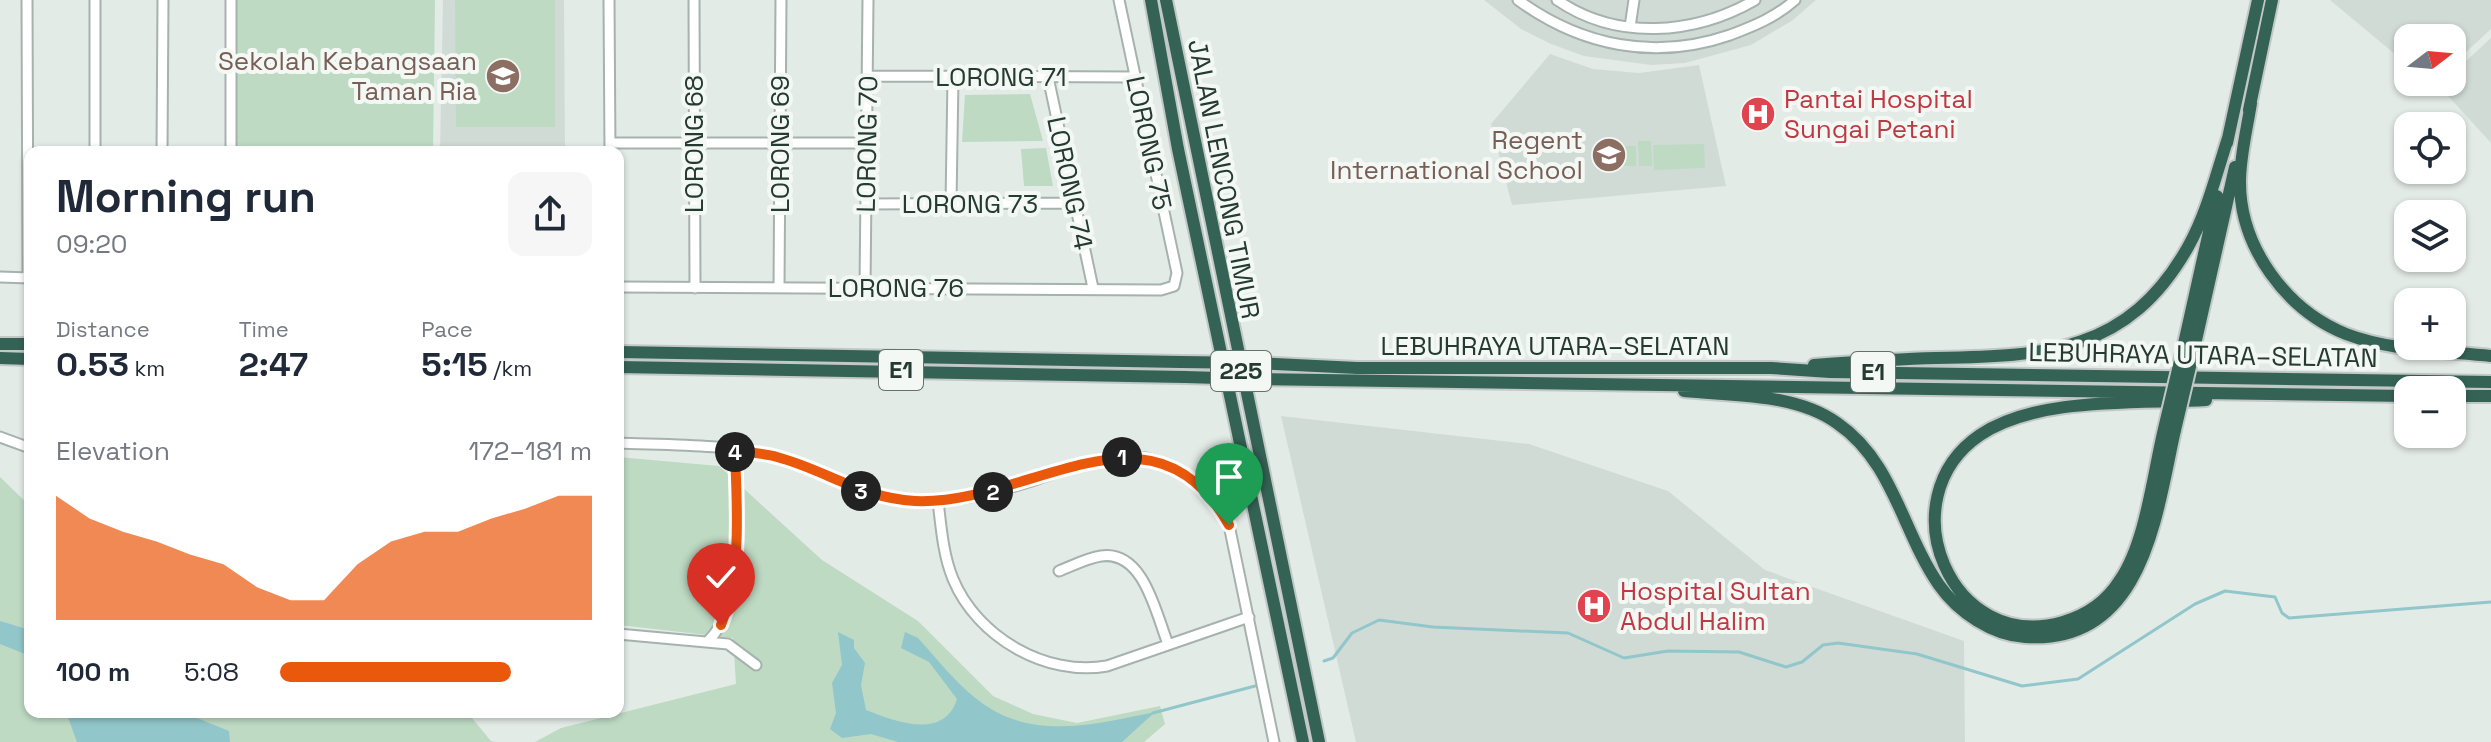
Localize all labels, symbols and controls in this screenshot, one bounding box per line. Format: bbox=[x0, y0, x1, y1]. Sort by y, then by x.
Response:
north arrow bbox=[2394, 24, 2466, 96]
map controls bbox=[2394, 24, 2466, 448]
street label: JALAN LENCONG TIMUR bbox=[1180, 36, 1268, 322]
place label: Sekolah Kebangsaan Taman Ria bbox=[218, 44, 477, 108]
school or university icon: Sekolah Kebangsaan Taman Ria bbox=[484, 57, 522, 95]
street label: LORONG 71 bbox=[935, 60, 1067, 94]
street label: LORONG 75 bbox=[1118, 73, 1180, 213]
street label: LORONG 68 bbox=[677, 75, 711, 213]
street label: LORONG 69 bbox=[763, 75, 797, 213]
street label: LORONG 70 bbox=[849, 75, 885, 213]
place label: Pantai Hospital Sungai Petani bbox=[1784, 82, 1973, 146]
hospital icon: Pantai Hospital Sungai Petani bbox=[1739, 95, 1777, 133]
button: locate bbox=[2394, 112, 2466, 184]
street label: LORONG 74 bbox=[1039, 113, 1101, 253]
place label: Regent International School bbox=[1330, 123, 1583, 187]
school or university icon: Regent International School bbox=[1590, 136, 1628, 174]
text: Morning run bbox=[56, 169, 316, 225]
button: share bbox=[508, 172, 592, 256]
street label: LORONG 73 bbox=[902, 187, 1038, 221]
button: layers bbox=[2394, 200, 2466, 272]
text: 09:20 bbox=[56, 227, 128, 261]
street label: LORONG 76 bbox=[828, 271, 964, 305]
button: + bbox=[2394, 288, 2466, 360]
text: Distance bbox=[56, 315, 150, 343]
text: Time bbox=[239, 315, 289, 343]
text: Pace bbox=[421, 315, 473, 343]
street label: LEBUHRAYA UTARA–SELATAN bbox=[1380, 329, 1730, 363]
street label: LEBUHRAYA UTARA–SELATAN bbox=[2028, 335, 2378, 375]
text: 0.53 bbox=[56, 343, 129, 386]
text: 2:47 bbox=[239, 343, 308, 386]
text: 5:15 bbox=[421, 343, 488, 386]
road number: E1 bbox=[879, 350, 923, 390]
road number: 225 bbox=[1211, 351, 1271, 391]
road number: E1 bbox=[1851, 352, 1895, 392]
text: km bbox=[129, 354, 165, 382]
text: /km bbox=[488, 354, 532, 382]
button: − bbox=[2394, 376, 2466, 448]
pin: 4 bbox=[715, 432, 755, 472]
text: Elevation bbox=[56, 434, 170, 468]
text: 172–181 m bbox=[468, 434, 592, 468]
pin: 1 bbox=[1102, 437, 1142, 477]
text: 4 bbox=[728, 438, 742, 466]
text: 1 bbox=[1117, 443, 1127, 471]
pin bbox=[1195, 443, 1263, 525]
icon: arrive bbox=[1207, 455, 1251, 499]
pin: 3 bbox=[841, 471, 881, 511]
pin: 2 bbox=[973, 472, 1013, 512]
text: 3 bbox=[854, 477, 868, 505]
text: 2 bbox=[986, 478, 1000, 506]
pin bbox=[687, 543, 755, 625]
icon: check bbox=[699, 555, 743, 599]
place label: Hospital Sultan Abdul Halim bbox=[1620, 574, 1811, 638]
hospital icon: Hospital Sultan Abdul Halim bbox=[1575, 587, 1613, 625]
text: 100 m bbox=[56, 655, 130, 689]
text: 5:08 bbox=[184, 655, 239, 689]

